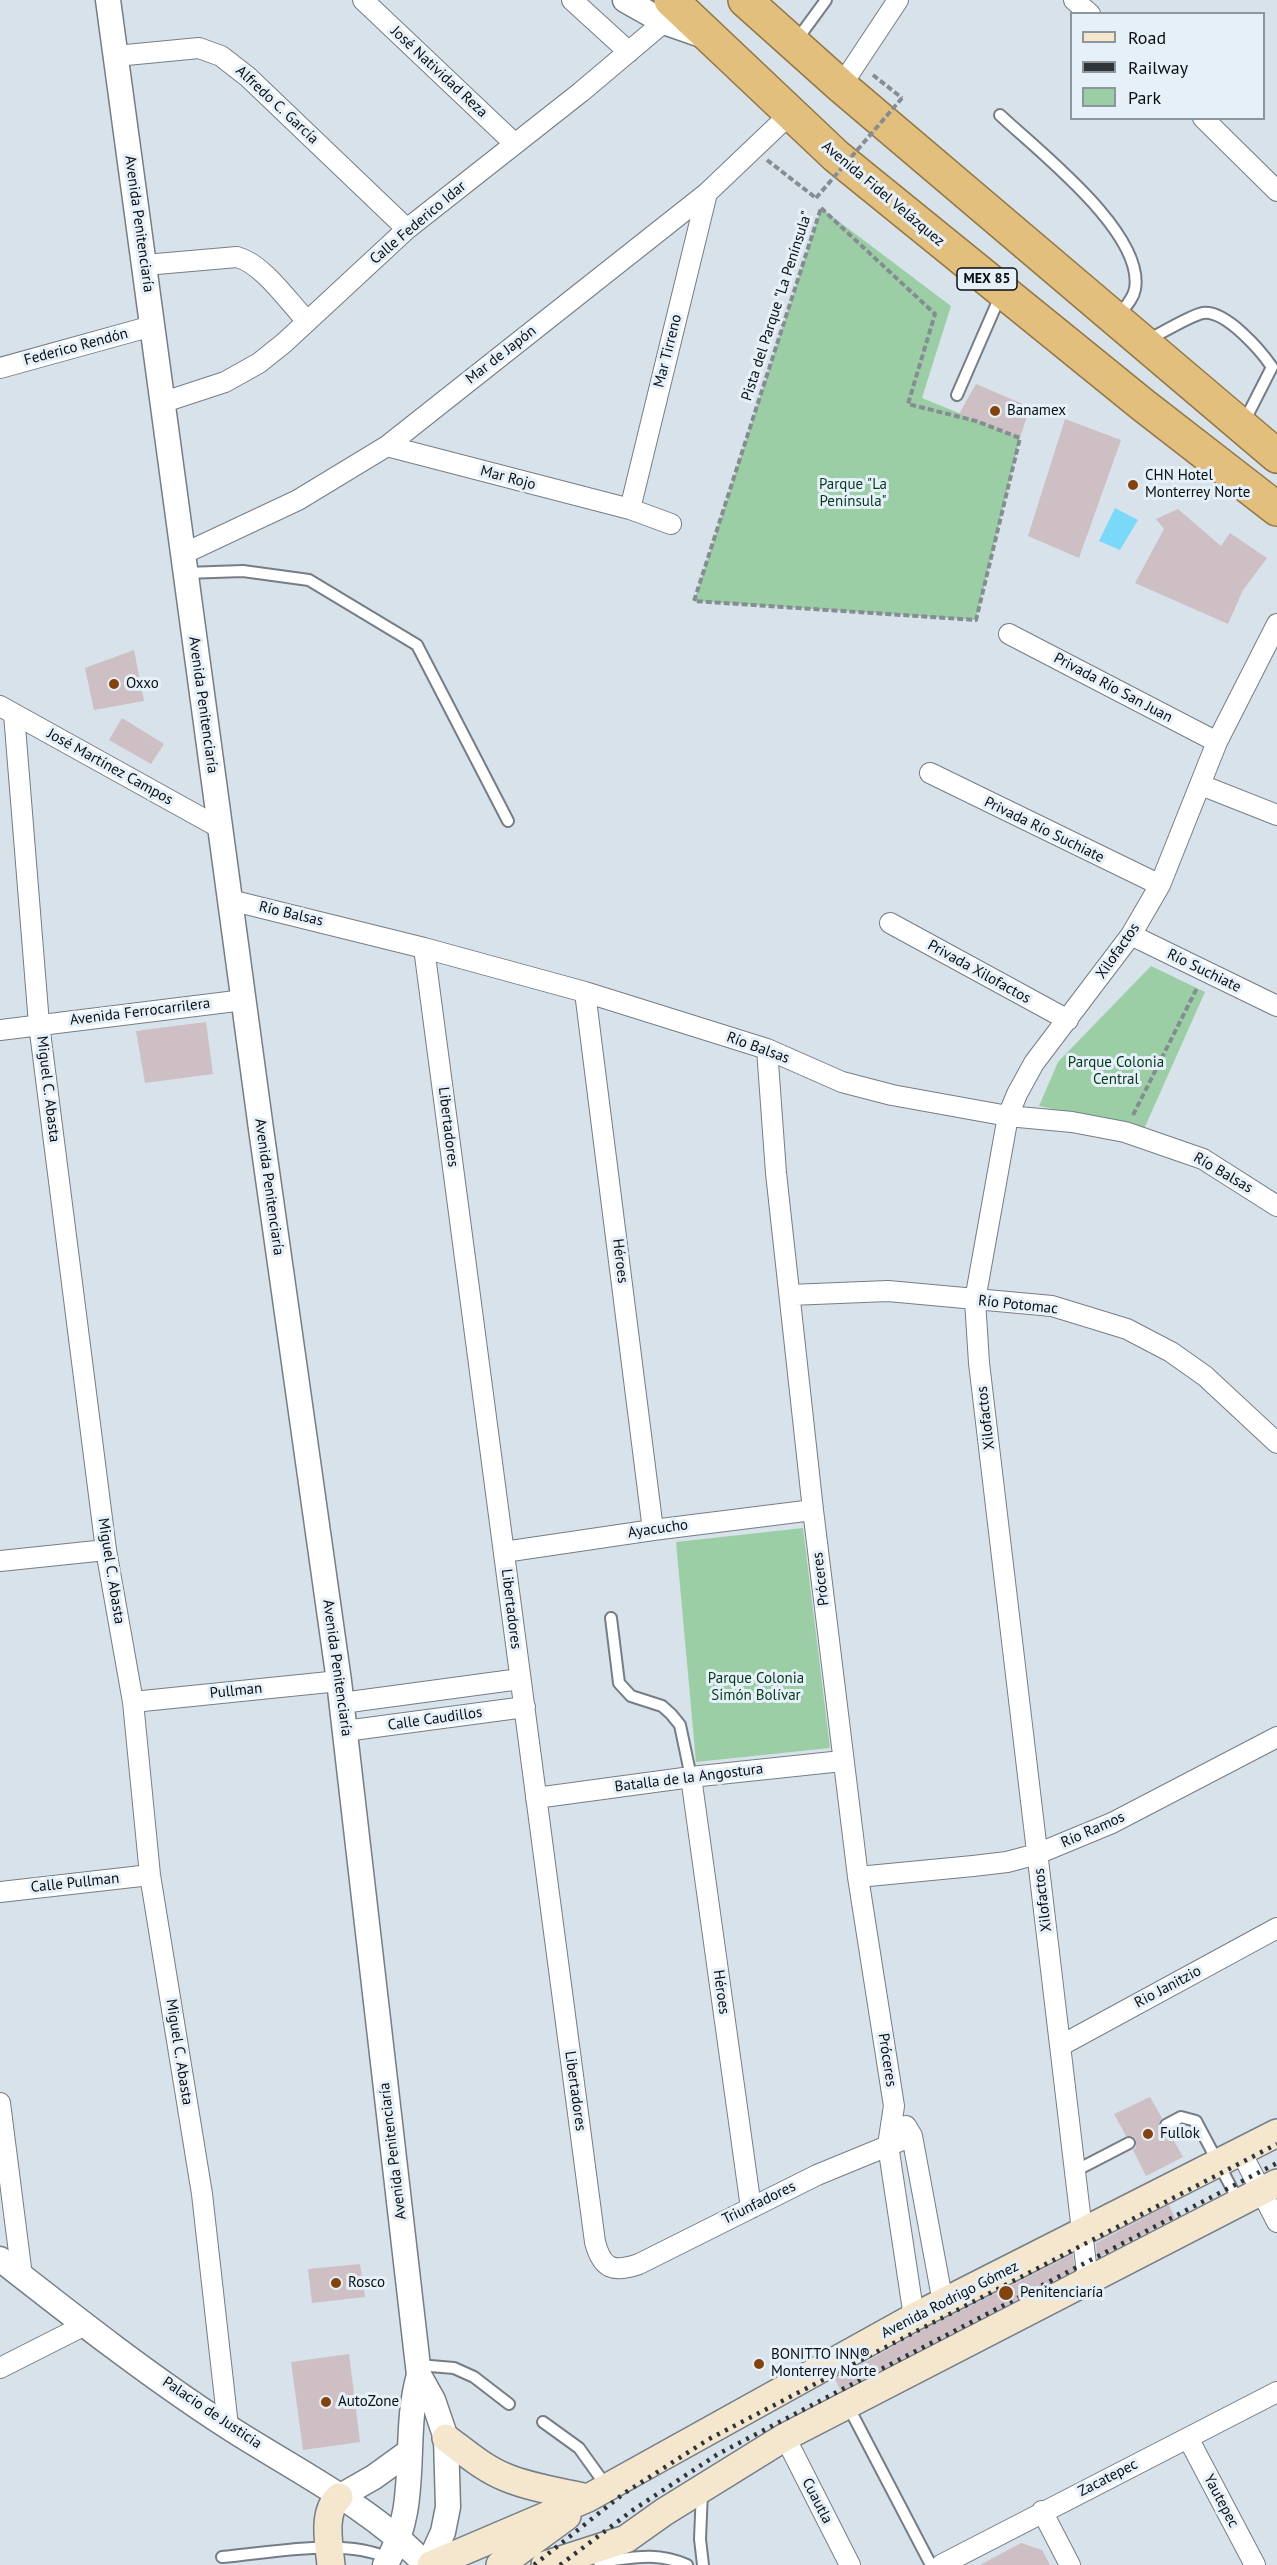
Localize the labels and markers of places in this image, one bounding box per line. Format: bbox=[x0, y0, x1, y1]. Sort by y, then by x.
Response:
place label: Banamex bbox=[1007, 402, 1066, 420]
marker: Banamex bbox=[988, 404, 1002, 418]
place label: CHN Hotel Monterrey Norte bbox=[1145, 467, 1250, 502]
marker: CHN Hotel Monterrey Norte bbox=[1126, 478, 1140, 492]
place label: Oxxo bbox=[126, 675, 159, 693]
marker: Oxxo bbox=[107, 677, 121, 691]
place label: Fullok bbox=[1160, 2125, 1200, 2143]
marker: Fullok bbox=[1141, 2127, 1155, 2141]
place label: Rosco bbox=[348, 2274, 385, 2292]
marker: Rosco bbox=[329, 2276, 343, 2290]
marker: Penitenciaría bbox=[997, 2284, 1015, 2302]
place label: Penitenciaría bbox=[1020, 2284, 1103, 2302]
place label: BONITTO INN® Monterrey Norte bbox=[771, 2346, 876, 2381]
marker: BONITTO INN® Monterrey Norte bbox=[752, 2357, 766, 2371]
place label: AutoZone bbox=[338, 2393, 399, 2411]
marker: AutoZone bbox=[319, 2395, 333, 2409]

